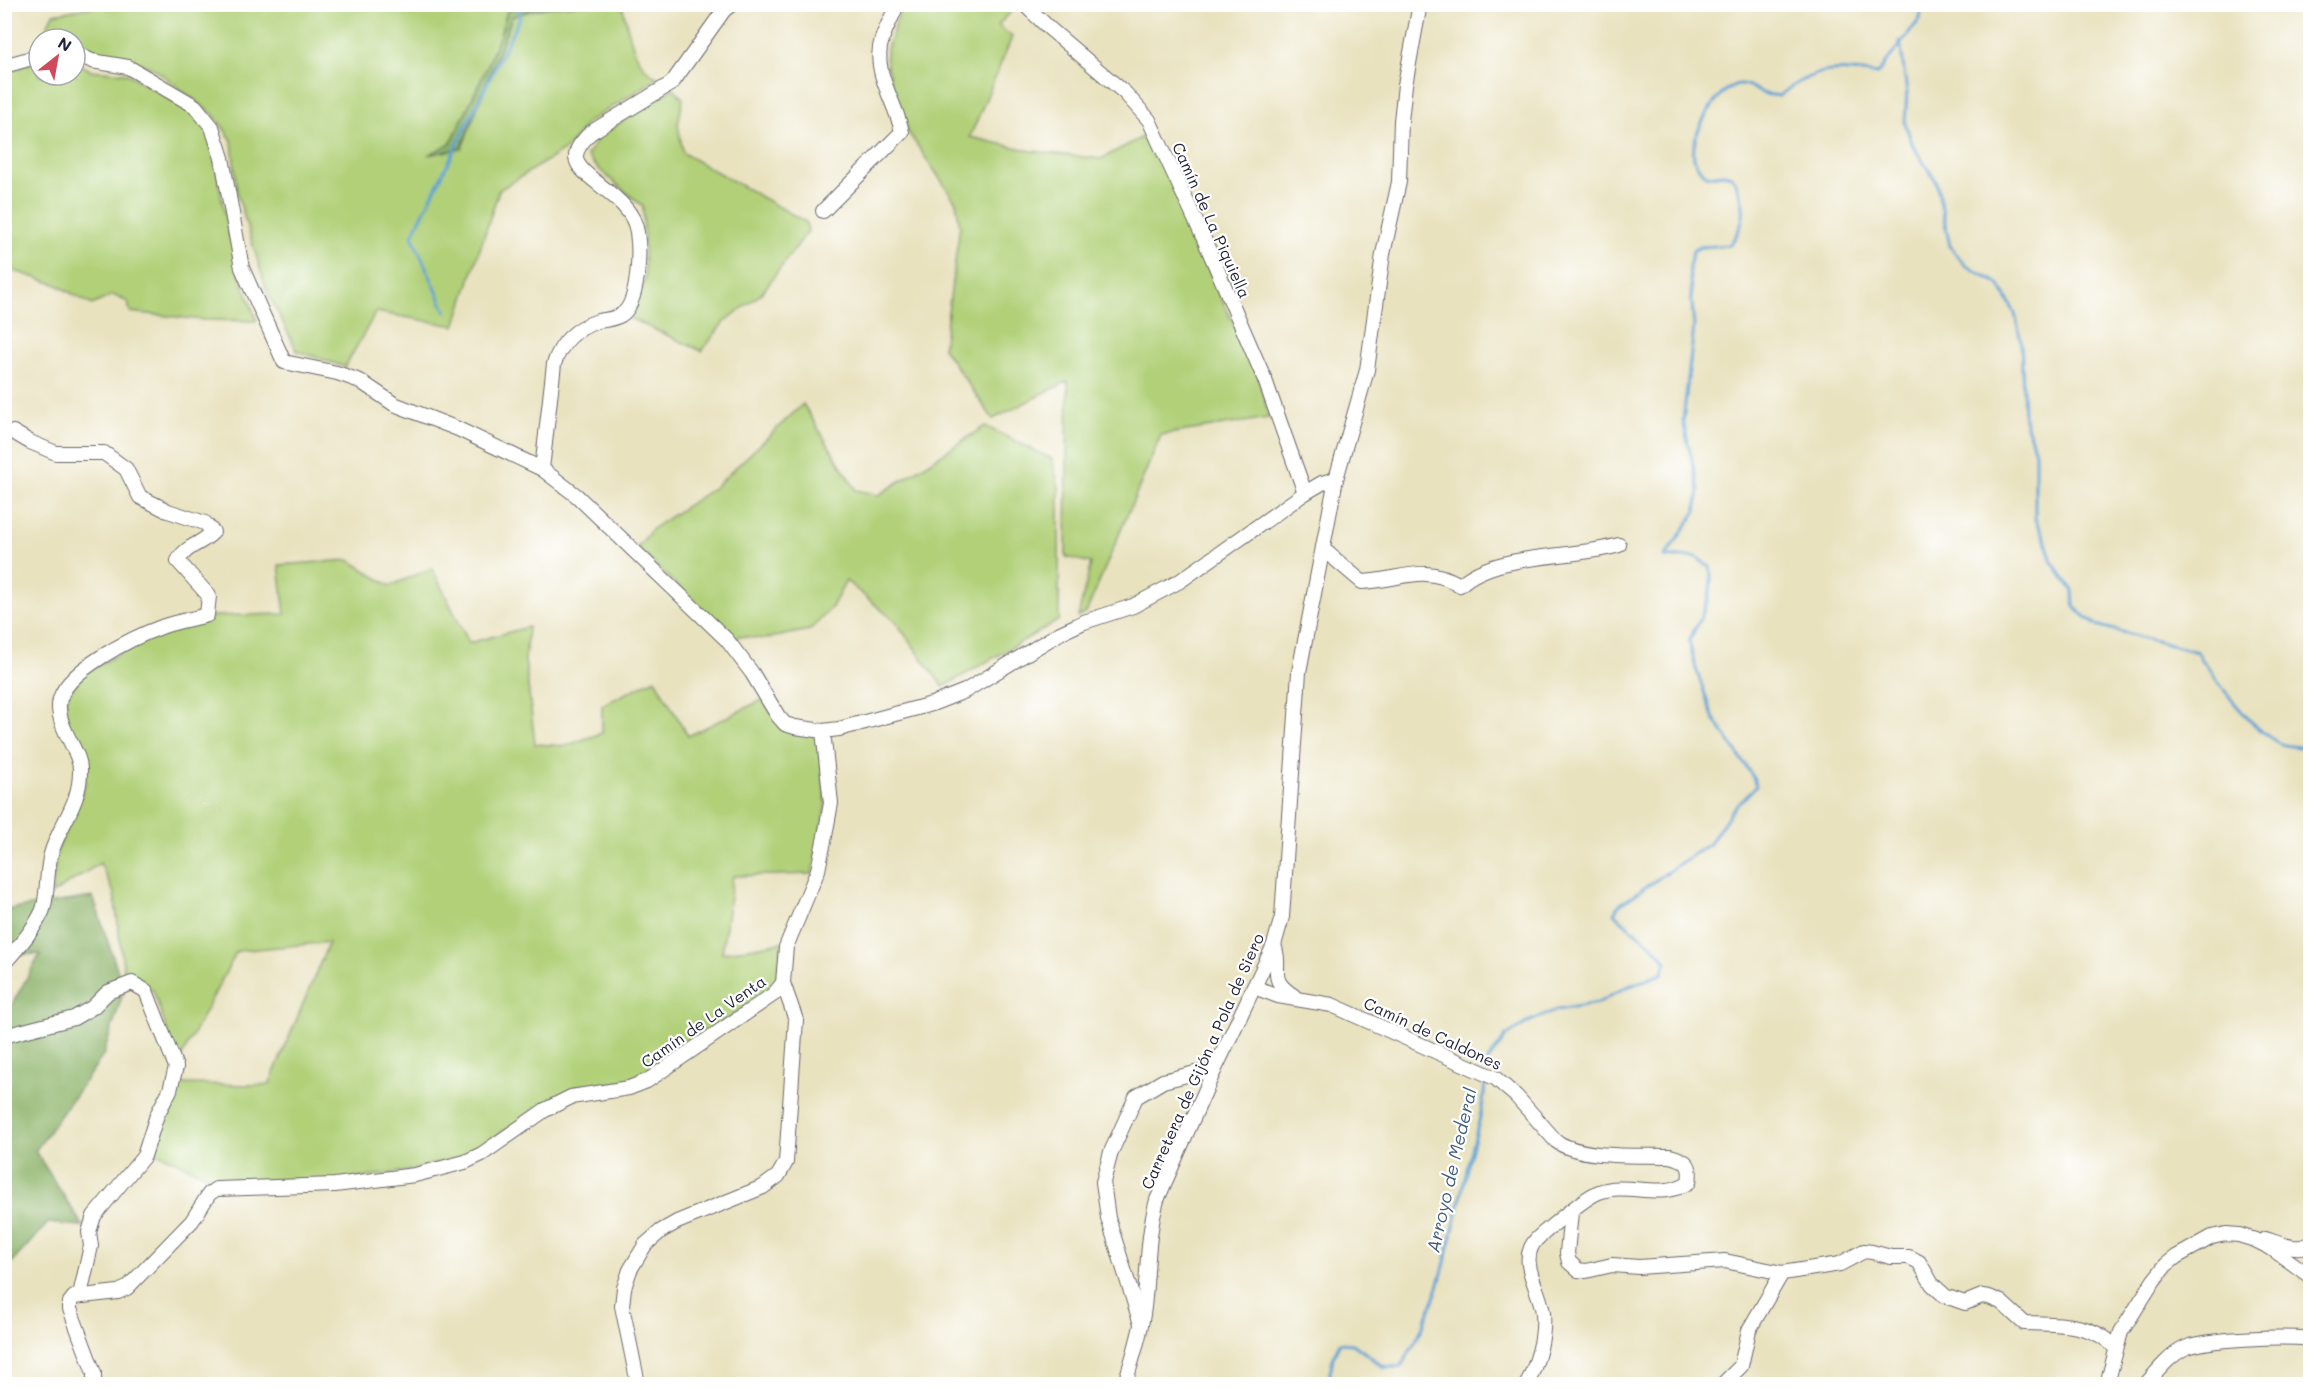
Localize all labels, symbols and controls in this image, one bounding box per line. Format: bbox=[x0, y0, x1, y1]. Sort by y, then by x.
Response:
north arrow bbox=[27, 27, 87, 87]
text: N bbox=[54, 32, 76, 56]
street label: Camín de La Piquiella bbox=[1168, 139, 1256, 301]
street label: Carretera de Gijón a Pola de Siero bbox=[1136, 930, 1268, 1192]
street label: Camín de La Venta bbox=[636, 970, 770, 1072]
street label: Camín de Caldones bbox=[1361, 992, 1505, 1074]
water label: Arroyo de Mederal bbox=[1420, 1085, 1482, 1255]

